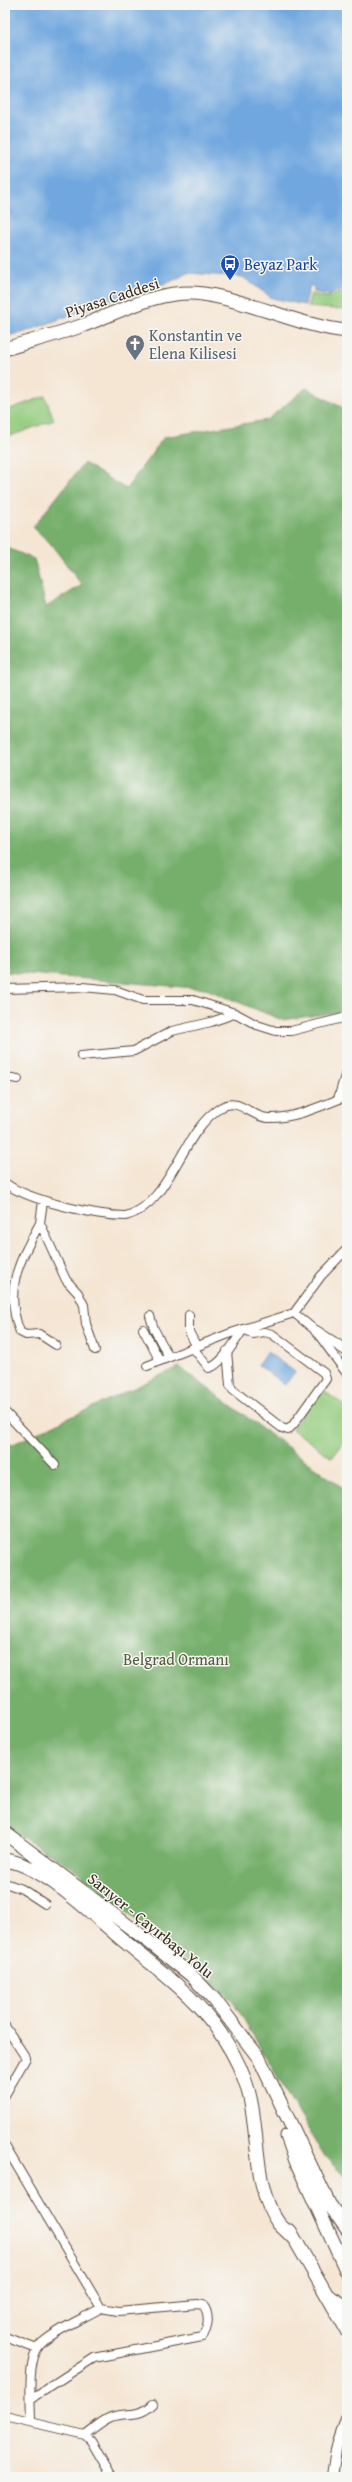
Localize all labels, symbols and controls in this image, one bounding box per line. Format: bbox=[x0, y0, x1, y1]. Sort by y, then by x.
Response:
place label: Beyaz Park bbox=[244, 252, 318, 276]
bus stop icon: Beyaz Park bbox=[219, 253, 241, 281]
street label: Piyasa Caddesi bbox=[62, 270, 163, 323]
place label: Konstantin ve Elena Kilisesi bbox=[149, 323, 242, 365]
church icon: Konstantin ve Elena Kilisesi bbox=[124, 333, 146, 361]
park label: Belgrad Ormanı bbox=[123, 1647, 229, 1671]
street label: Sarıyer - Çayırbaşı Yolu bbox=[83, 1867, 220, 1984]

